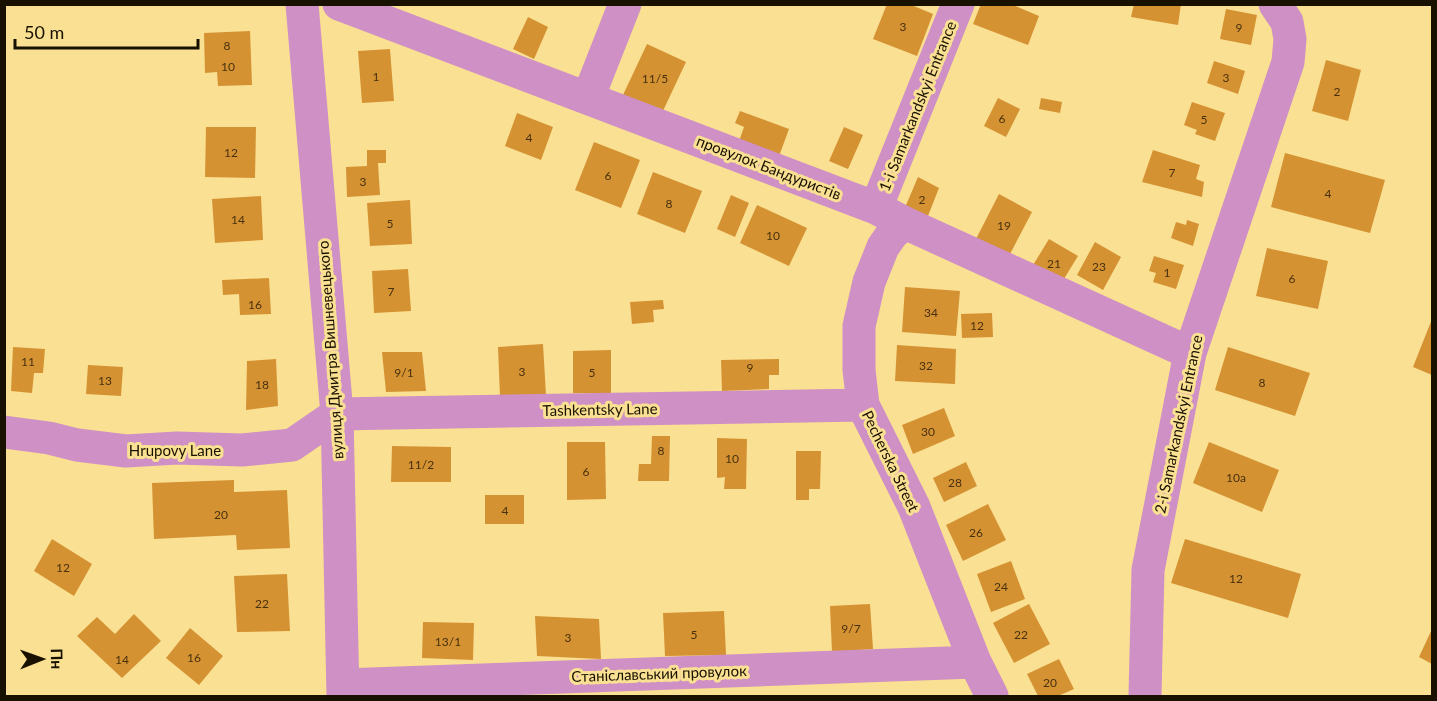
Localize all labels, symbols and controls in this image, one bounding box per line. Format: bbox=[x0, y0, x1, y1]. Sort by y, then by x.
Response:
scale bar bbox=[15, 12, 198, 50]
street label: 1-i Samarkandskyi Entrance bbox=[875, 18, 959, 194]
house number: 3 bbox=[900, 19, 907, 34]
house number: 9 bbox=[1236, 20, 1243, 35]
text: 50 m bbox=[24, 21, 64, 43]
house number: 8 bbox=[224, 38, 231, 53]
house number: 10 bbox=[221, 59, 235, 74]
house number: 1 bbox=[373, 69, 380, 84]
house number: 3 bbox=[1223, 70, 1230, 85]
house number: 11/5 bbox=[642, 71, 668, 86]
house number: 2 bbox=[1334, 84, 1341, 99]
house number: 6 bbox=[999, 111, 1006, 126]
house number: 5 bbox=[1201, 112, 1208, 127]
house number: 4 bbox=[526, 130, 533, 145]
street label: провулок Бандуристів bbox=[694, 131, 844, 203]
house number: 12 bbox=[224, 145, 238, 160]
house number: 7 bbox=[1169, 165, 1176, 180]
house number: 6 bbox=[605, 168, 612, 183]
house number: 3 bbox=[360, 174, 367, 189]
house number: 4 bbox=[1325, 186, 1332, 201]
house number: 2 bbox=[919, 192, 926, 207]
house number: 8 bbox=[666, 196, 673, 211]
house number: 14 bbox=[231, 212, 245, 227]
house number: 5 bbox=[387, 216, 394, 231]
house number: 19 bbox=[997, 218, 1011, 233]
house number: 10 bbox=[766, 228, 780, 243]
street label: вулиця Дмитра Вишневецького bbox=[313, 240, 347, 460]
house number: 21 bbox=[1047, 256, 1061, 271]
house number: 23 bbox=[1092, 259, 1106, 274]
house number: 1 bbox=[1164, 265, 1171, 280]
house number: 6 bbox=[1289, 271, 1296, 286]
house number: 7 bbox=[388, 284, 395, 299]
house number: 16 bbox=[248, 297, 262, 312]
house number: 34 bbox=[924, 305, 938, 320]
house number: 12 bbox=[970, 318, 984, 333]
street label: 2-i Samarkandskyi Entrance bbox=[1150, 333, 1206, 515]
house number: 11 bbox=[21, 354, 35, 369]
house number: 32 bbox=[919, 358, 933, 373]
house number: 9 bbox=[747, 360, 754, 375]
house number: 3 bbox=[519, 364, 526, 379]
house number: 9/1 bbox=[394, 365, 414, 380]
house number: 5 bbox=[589, 365, 596, 380]
house number: 13 bbox=[98, 373, 112, 388]
house number: 8 bbox=[1259, 375, 1266, 390]
house number: 18 bbox=[255, 377, 269, 392]
street label: Tashkentsky Lane bbox=[542, 399, 658, 419]
street label: Pecherska Street bbox=[859, 407, 924, 515]
house number: 30 bbox=[921, 424, 935, 439]
street label: Hrupovy Lane bbox=[129, 441, 221, 459]
house number: 8 bbox=[658, 443, 665, 458]
house number: 10 bbox=[725, 451, 739, 466]
house number: 11/2 bbox=[408, 457, 434, 472]
house number: 6 bbox=[583, 464, 590, 479]
house number: 10а bbox=[1226, 470, 1246, 485]
house number: 28 bbox=[948, 475, 962, 490]
house number: 4 bbox=[502, 503, 509, 518]
house number: 20 bbox=[214, 507, 228, 522]
house number: 26 bbox=[969, 525, 983, 540]
house number: 12 bbox=[56, 560, 70, 575]
house number: 12 bbox=[1229, 571, 1243, 586]
house number: 24 bbox=[994, 579, 1008, 594]
house number: 22 bbox=[255, 596, 269, 611]
house number: 9/7 bbox=[841, 621, 861, 636]
house number: 5 bbox=[691, 627, 698, 642]
house number: 22 bbox=[1014, 627, 1028, 642]
north arrow bbox=[12, 629, 72, 689]
house number: 3 bbox=[565, 630, 572, 645]
house number: 13/1 bbox=[435, 634, 461, 649]
text: Пн bbox=[48, 648, 67, 669]
house number: 16 bbox=[187, 650, 201, 665]
house number: 14 bbox=[115, 652, 129, 667]
street label: Станіславський провулок bbox=[571, 661, 747, 685]
house number: 20 bbox=[1043, 675, 1057, 690]

